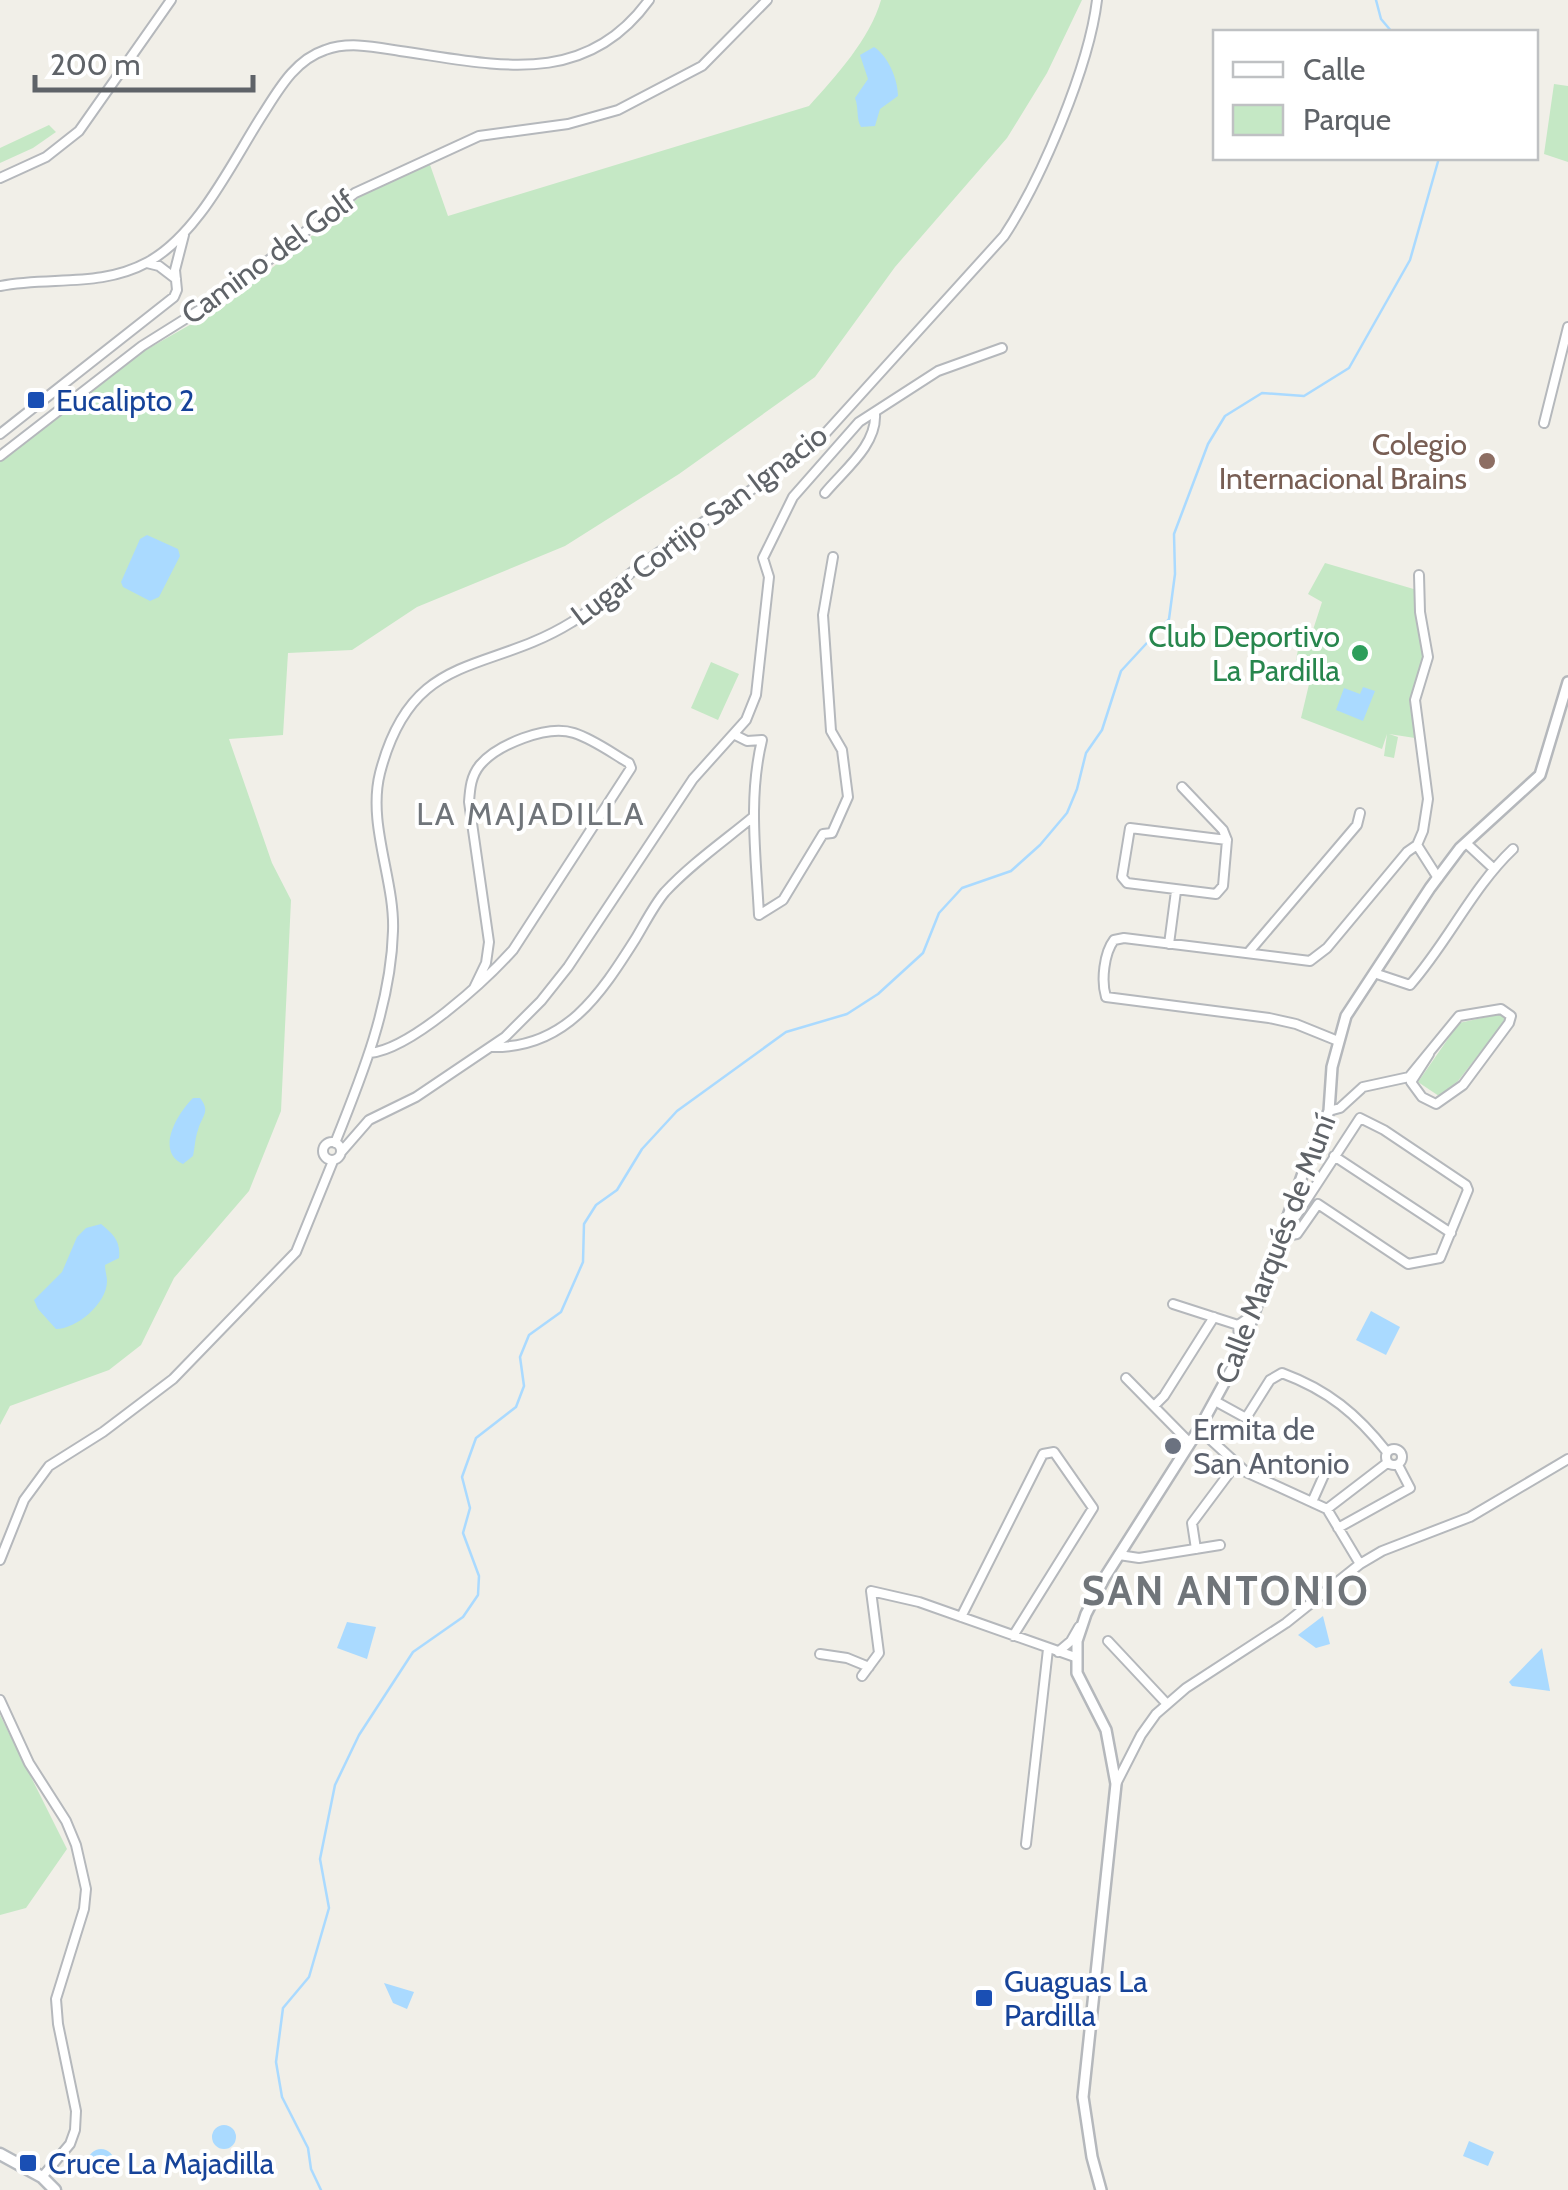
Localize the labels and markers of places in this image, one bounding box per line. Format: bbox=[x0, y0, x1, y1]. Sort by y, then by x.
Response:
place label: Eucalipto 2 bbox=[56, 382, 195, 419]
marker: Eucalipto 2 bbox=[25, 389, 47, 411]
place label: Colegio Internacional Brains bbox=[1219, 426, 1467, 497]
marker: Colegio Internacional Brains bbox=[1476, 450, 1498, 472]
place label: Club Deportivo La Pardilla bbox=[1148, 618, 1341, 689]
marker: Club Deportivo La Pardilla bbox=[1349, 642, 1371, 664]
place label: Ermita de San Antonio bbox=[1193, 1411, 1350, 1482]
marker: Ermita de San Antonio bbox=[1162, 1435, 1184, 1457]
place label: Guaguas La Pardilla bbox=[1004, 1963, 1148, 2034]
marker: Guaguas La Pardilla bbox=[973, 1987, 995, 2009]
place label: Cruce La Majadilla bbox=[48, 2145, 275, 2182]
marker: Cruce La Majadilla bbox=[17, 2152, 39, 2174]

